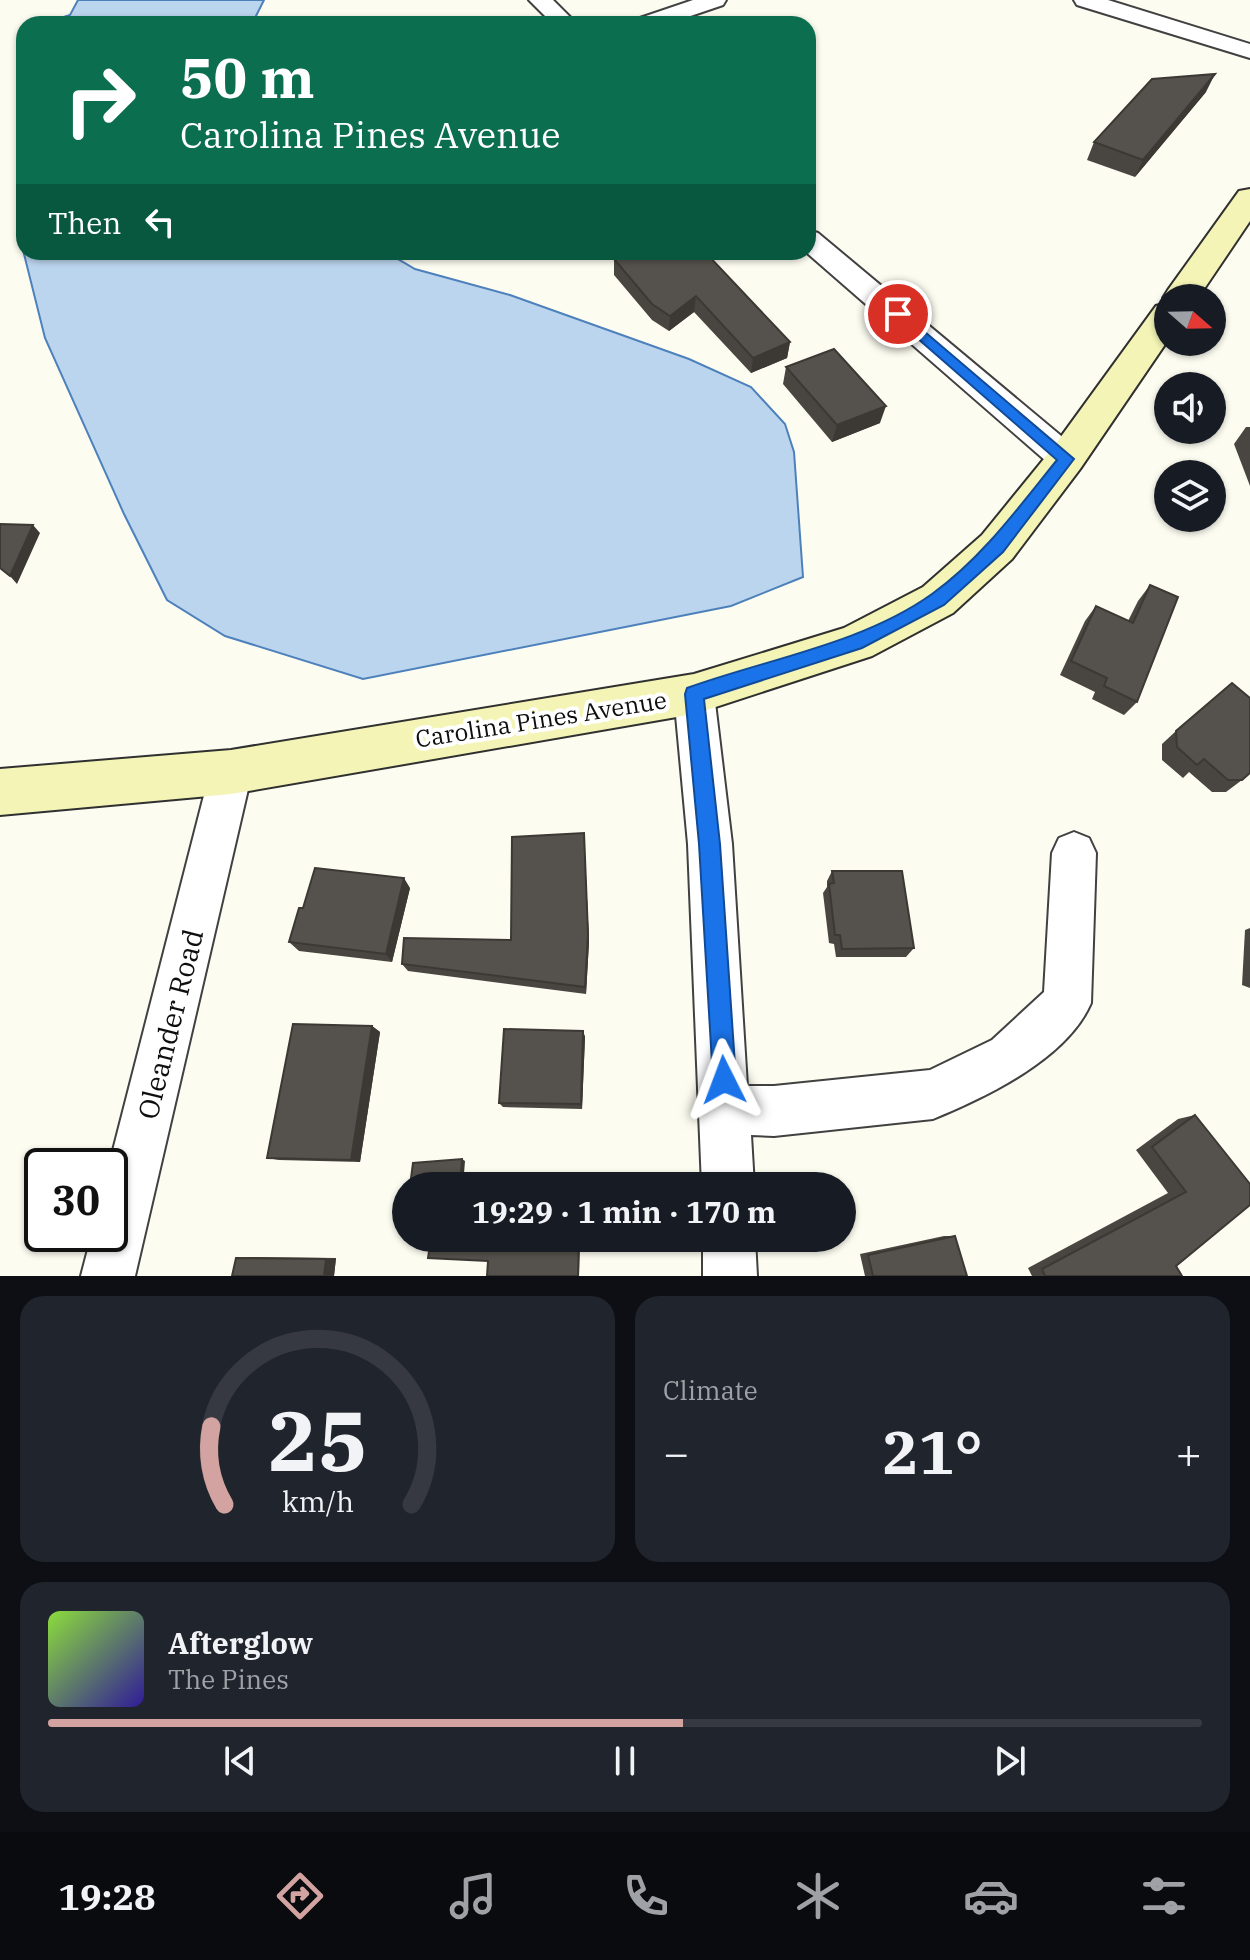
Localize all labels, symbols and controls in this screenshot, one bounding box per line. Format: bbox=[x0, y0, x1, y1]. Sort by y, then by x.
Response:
text: 50 m bbox=[180, 41, 315, 113]
icon: right bbox=[48, 48, 152, 152]
text: Carolina Pines Avenue bbox=[180, 111, 561, 158]
icon: left bbox=[138, 200, 182, 244]
text: Then bbox=[48, 203, 122, 242]
pin bbox=[864, 280, 932, 348]
north arrow bbox=[1154, 284, 1226, 356]
map controls bbox=[1154, 284, 1226, 532]
icon: arrive bbox=[876, 292, 920, 336]
button: sound bbox=[1154, 372, 1226, 444]
button: layers bbox=[1154, 460, 1226, 532]
street label: Carolina Pines Avenue bbox=[413, 683, 669, 755]
street label: Oleander Road bbox=[129, 925, 211, 1123]
position arrow bbox=[682, 1038, 766, 1122]
speed limit sign: 30 bbox=[24, 1148, 128, 1252]
text: 19:29 · 1 min · 170 m bbox=[472, 1192, 776, 1231]
text: Climate bbox=[663, 1373, 758, 1407]
text: 25 bbox=[268, 1386, 367, 1494]
text: 21° bbox=[882, 1412, 983, 1491]
text: − bbox=[663, 1424, 689, 1481]
text: + bbox=[1176, 1424, 1202, 1481]
text: km/h bbox=[281, 1483, 354, 1520]
text: Afterglow bbox=[168, 1623, 313, 1662]
text: The Pines bbox=[168, 1662, 289, 1696]
icon: previous bbox=[218, 1739, 262, 1783]
icon: pause bbox=[603, 1739, 647, 1783]
icon: next bbox=[988, 1739, 1032, 1783]
icon: directions bbox=[272, 1868, 328, 1924]
icon: music bbox=[445, 1868, 501, 1924]
icon: phone bbox=[618, 1868, 674, 1924]
icon: climate bbox=[790, 1868, 846, 1924]
icon: car bbox=[963, 1868, 1019, 1924]
icon: filters bbox=[1136, 1868, 1192, 1924]
text: 19:28 bbox=[58, 1873, 156, 1920]

